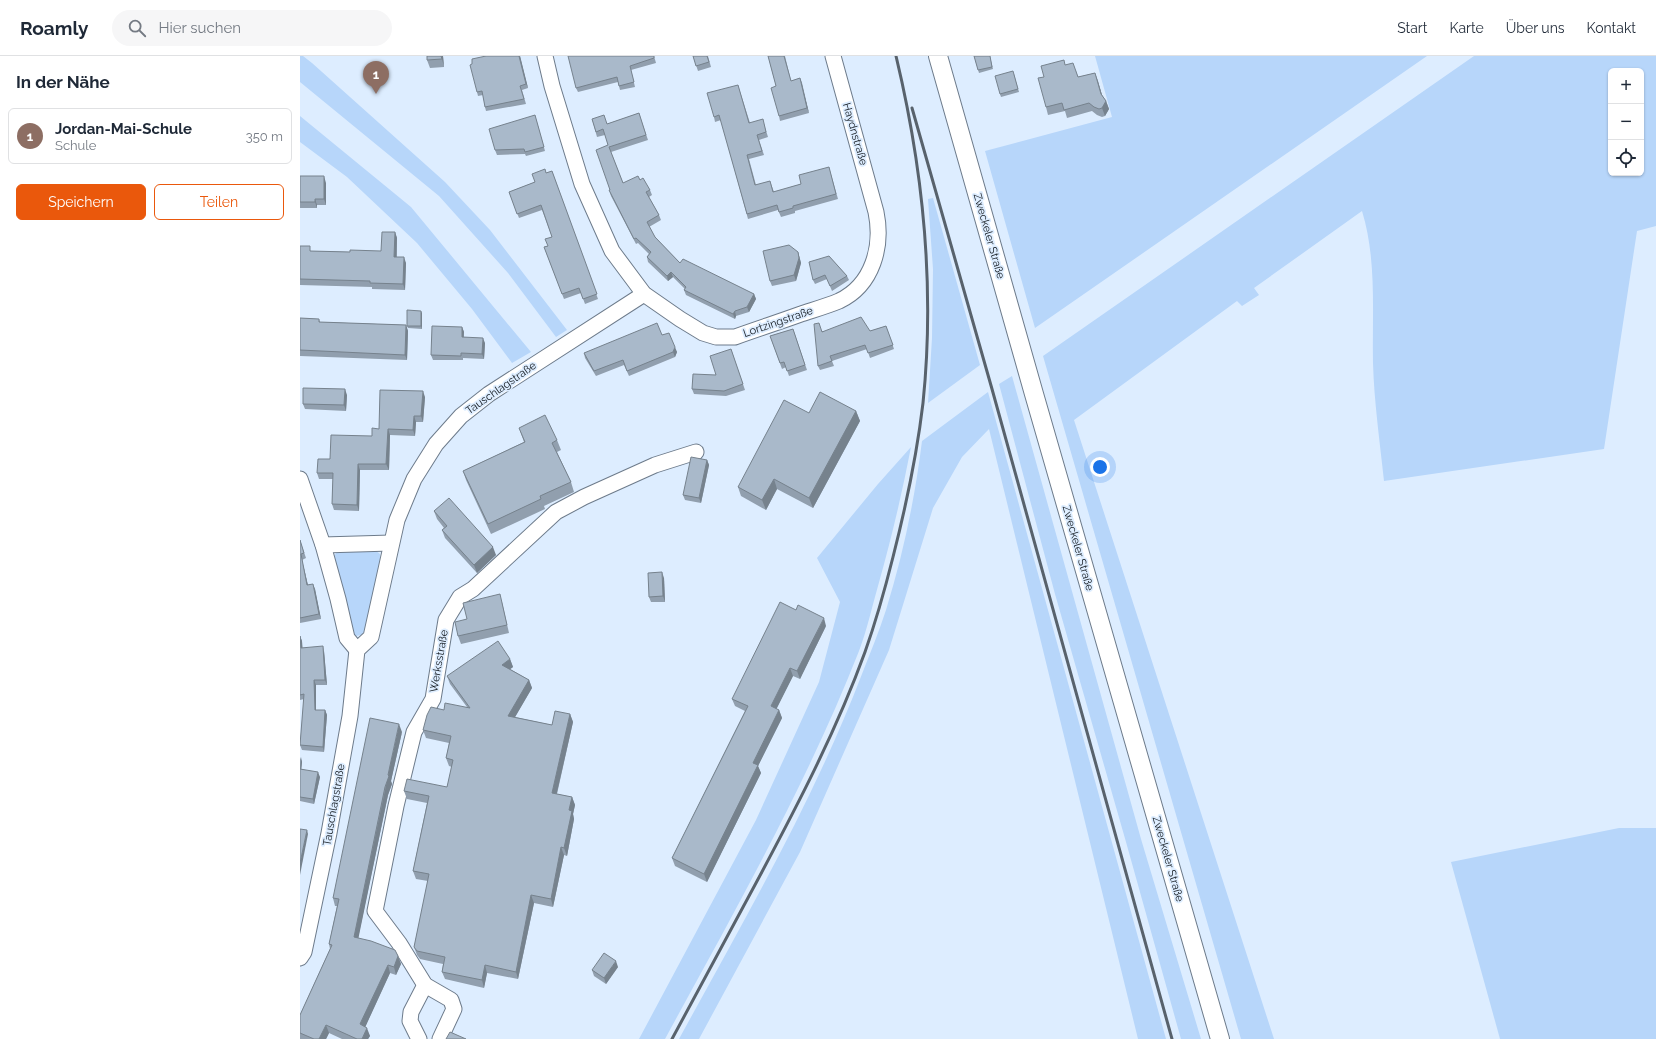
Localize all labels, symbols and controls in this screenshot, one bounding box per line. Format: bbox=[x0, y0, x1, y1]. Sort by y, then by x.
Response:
search box bbox=[112, 10, 392, 46]
text: Roamly bbox=[20, 17, 88, 39]
icon: search bbox=[126, 17, 148, 39]
text: Hier suchen bbox=[158, 19, 241, 37]
text: Start bbox=[1397, 20, 1427, 36]
text: Karte bbox=[1449, 20, 1484, 36]
text: Über uns bbox=[1506, 20, 1565, 36]
text: Kontakt bbox=[1587, 20, 1636, 36]
pin: 1 bbox=[363, 61, 389, 94]
map controls bbox=[1608, 68, 1644, 176]
button: + bbox=[1608, 68, 1644, 104]
text: In der Nähe bbox=[16, 72, 110, 92]
street label: Haydnstraße bbox=[840, 101, 870, 167]
button: − bbox=[1608, 104, 1644, 140]
text: Jordan-Mai-Schule bbox=[55, 120, 192, 138]
text: 1 bbox=[27, 129, 33, 144]
text: 350 m bbox=[246, 129, 283, 144]
text: Schule bbox=[55, 138, 97, 153]
button: locate bbox=[1608, 140, 1644, 176]
button: Speichern bbox=[16, 184, 146, 220]
button: Teilen bbox=[154, 184, 284, 220]
street label: Zweckeler Straße bbox=[971, 192, 1008, 281]
street label: Lortzingstraße bbox=[741, 304, 815, 340]
street label: Tauschlagstraße bbox=[463, 359, 539, 417]
your location bbox=[1090, 457, 1110, 477]
street label: Zweckeler Straße bbox=[1060, 504, 1097, 593]
street label: Werksstraße bbox=[427, 628, 451, 693]
street label: Tauschlagstraße bbox=[320, 762, 348, 847]
street label: Zweckeler Straße bbox=[1150, 815, 1187, 904]

